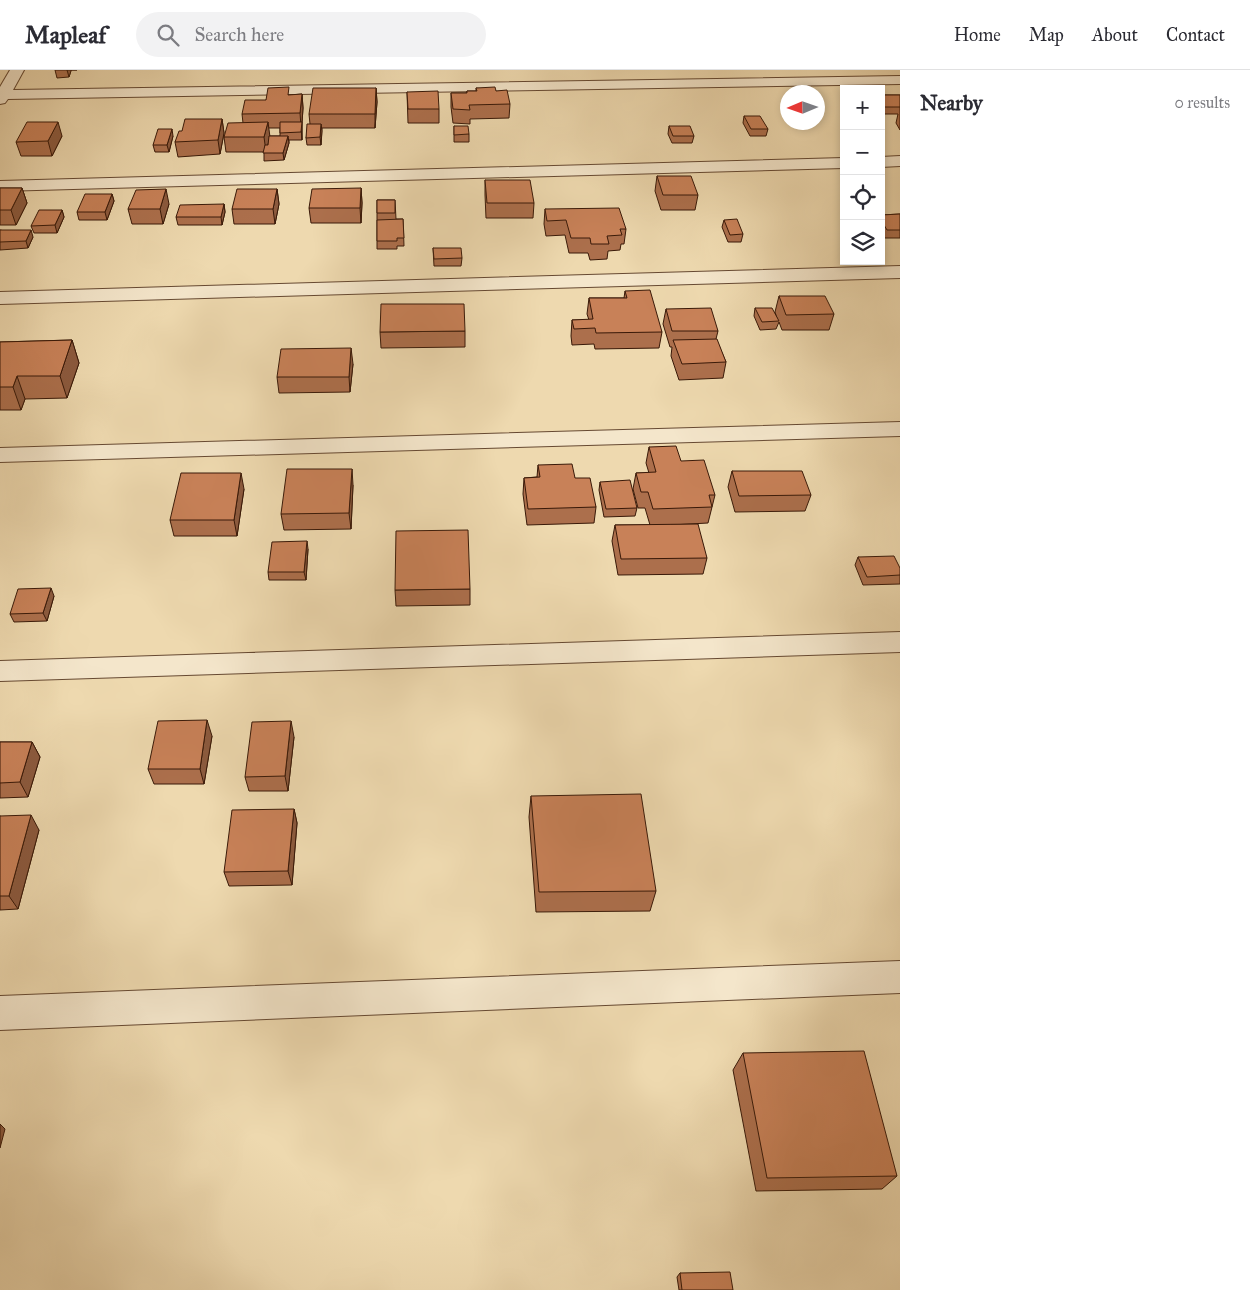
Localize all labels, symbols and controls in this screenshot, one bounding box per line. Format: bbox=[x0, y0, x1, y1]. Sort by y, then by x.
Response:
search box bbox=[136, 12, 486, 57]
text: Mapleaf bbox=[25, 20, 106, 50]
icon: search bbox=[154, 21, 182, 49]
text: Search here bbox=[194, 23, 284, 46]
text: Home bbox=[954, 24, 1001, 46]
text: Map bbox=[1029, 24, 1064, 46]
text: About bbox=[1092, 24, 1138, 46]
text: Contact bbox=[1166, 24, 1225, 46]
north arrow bbox=[780, 85, 825, 130]
map controls bbox=[840, 85, 885, 265]
button: + bbox=[840, 85, 885, 130]
text: Nearby bbox=[920, 90, 983, 116]
text: 0 results bbox=[1175, 93, 1230, 112]
button: − bbox=[840, 130, 885, 175]
button: locate bbox=[840, 175, 885, 220]
button: layers bbox=[840, 220, 885, 265]

